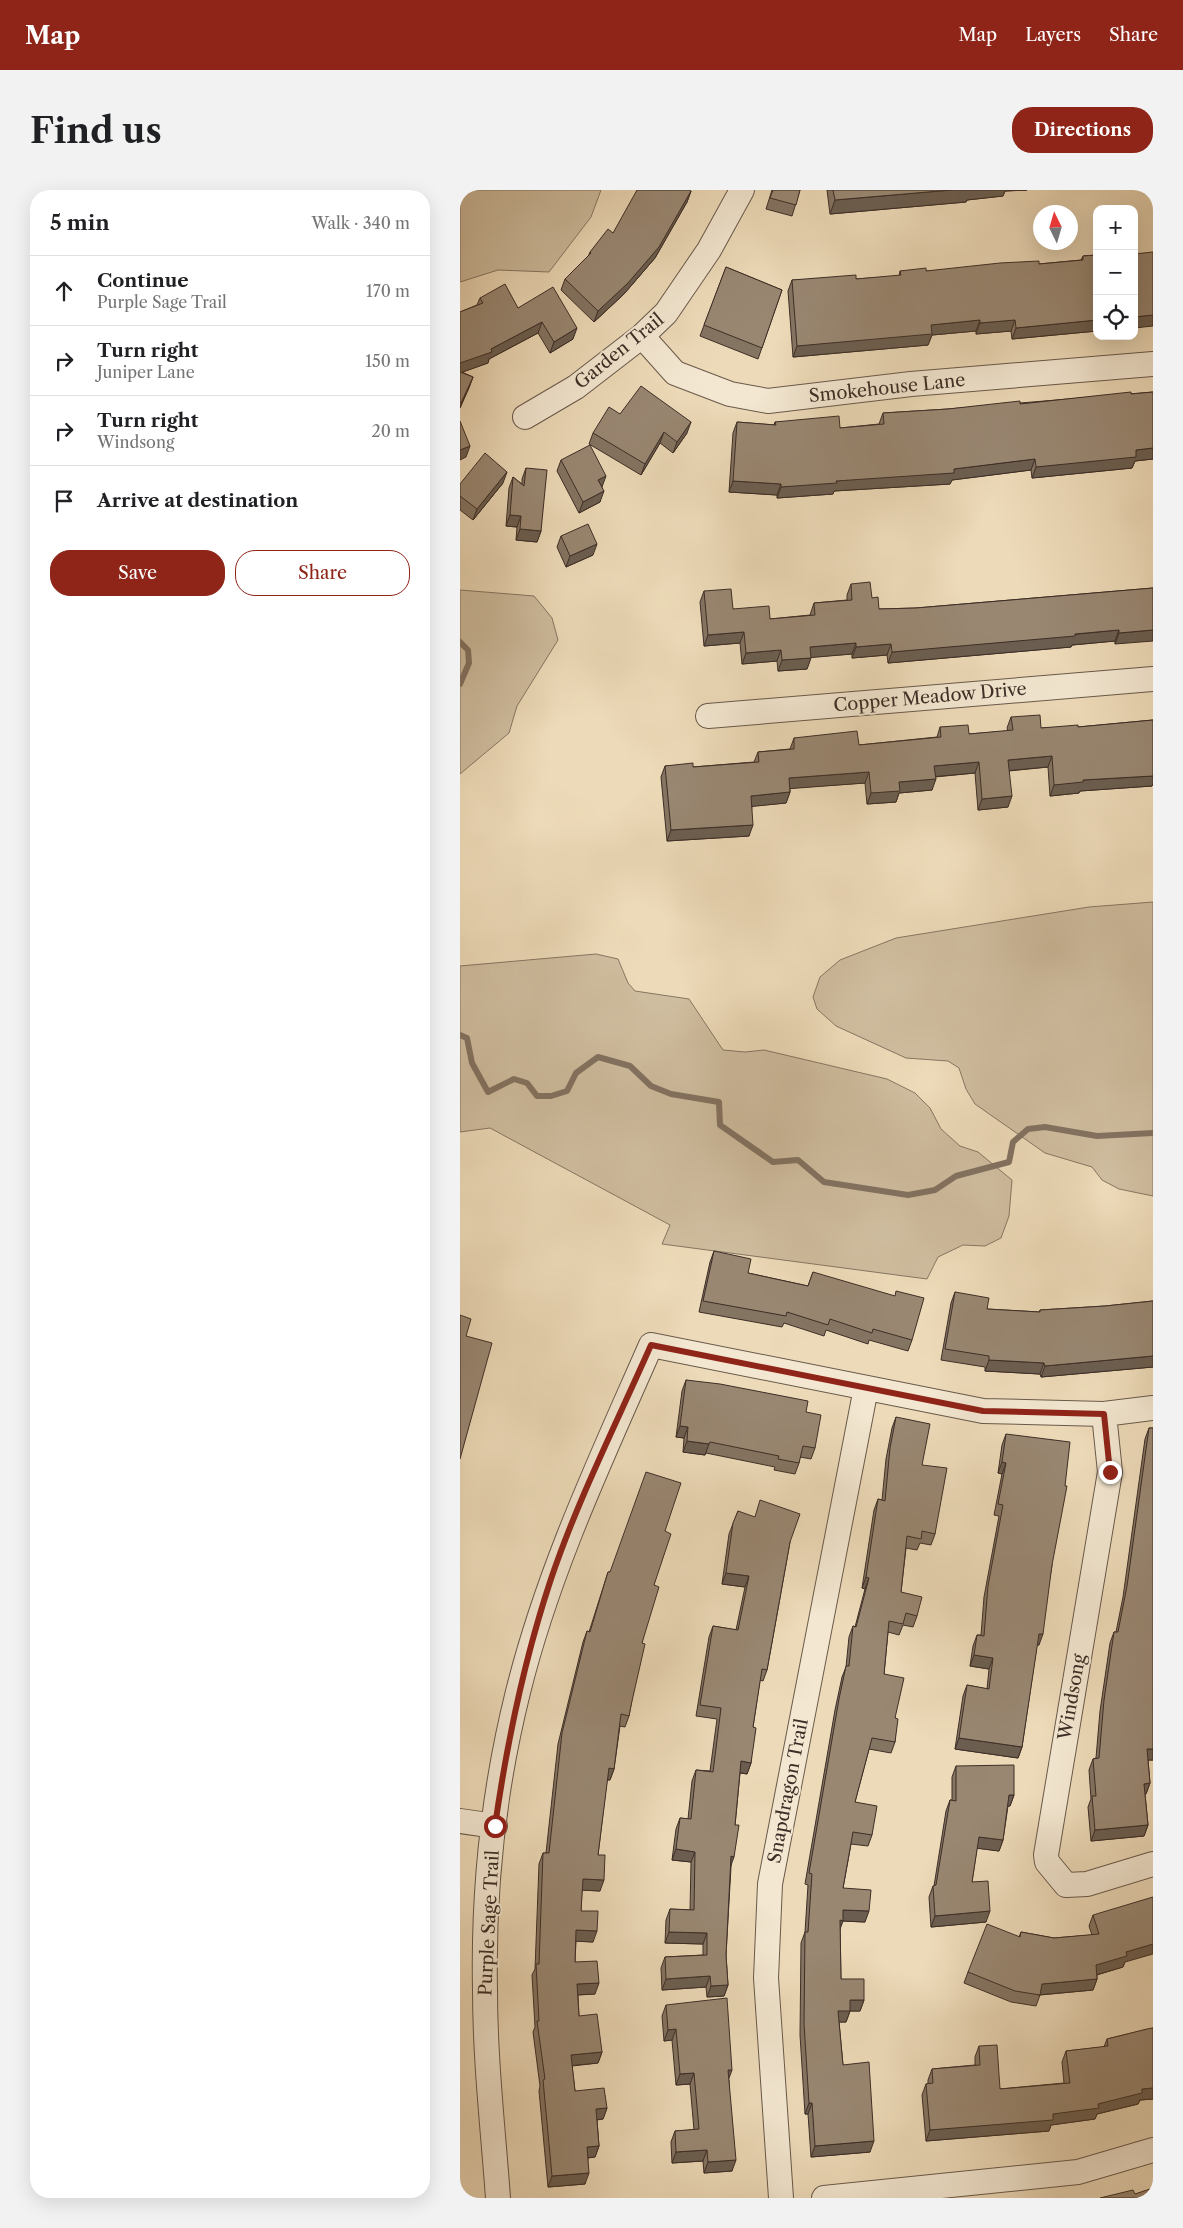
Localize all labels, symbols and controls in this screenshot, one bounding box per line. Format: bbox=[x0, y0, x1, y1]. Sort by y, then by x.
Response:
text: Map bbox=[25, 21, 80, 50]
text: Map bbox=[959, 24, 997, 46]
text: Layers bbox=[1025, 24, 1081, 46]
text: Share bbox=[1109, 24, 1158, 46]
button: Directions bbox=[1012, 107, 1153, 153]
text: Find us bbox=[30, 109, 162, 152]
north arrow bbox=[1033, 205, 1078, 250]
map controls bbox=[1093, 205, 1138, 340]
button: + bbox=[1093, 205, 1138, 250]
text: 5 min bbox=[50, 210, 110, 235]
text: Walk · 340 m bbox=[311, 213, 410, 233]
button: − bbox=[1093, 250, 1138, 295]
text: Continue bbox=[97, 269, 189, 292]
icon: ahead bbox=[50, 277, 78, 305]
text: 170 m bbox=[366, 281, 410, 301]
text: Purple Sage Trail bbox=[97, 292, 227, 312]
button: locate bbox=[1093, 295, 1138, 340]
street label: Garden Trail bbox=[570, 308, 668, 394]
text: Turn right bbox=[97, 339, 198, 362]
icon: right bbox=[50, 347, 78, 375]
text: 150 m bbox=[365, 351, 410, 371]
text: Juniper Lane bbox=[97, 362, 195, 382]
street label: Smokehouse Lane bbox=[808, 369, 966, 407]
text: Turn right bbox=[97, 409, 198, 432]
icon: right bbox=[50, 417, 78, 445]
text: 20 m bbox=[371, 421, 410, 441]
text: Windsong bbox=[97, 432, 174, 452]
icon: arrive bbox=[50, 487, 78, 515]
text: Arrive at destination bbox=[97, 489, 298, 512]
button: Save bbox=[50, 550, 225, 596]
button: Share bbox=[235, 550, 410, 596]
street label: Copper Meadow Drive bbox=[832, 678, 1028, 716]
route end bbox=[1099, 1461, 1122, 1484]
street label: Windsong bbox=[1053, 1652, 1090, 1743]
street label: Snapdragon Trail bbox=[763, 1717, 813, 1865]
route start bbox=[484, 1815, 507, 1838]
street label: Purple Sage Trail bbox=[474, 1849, 504, 1997]

